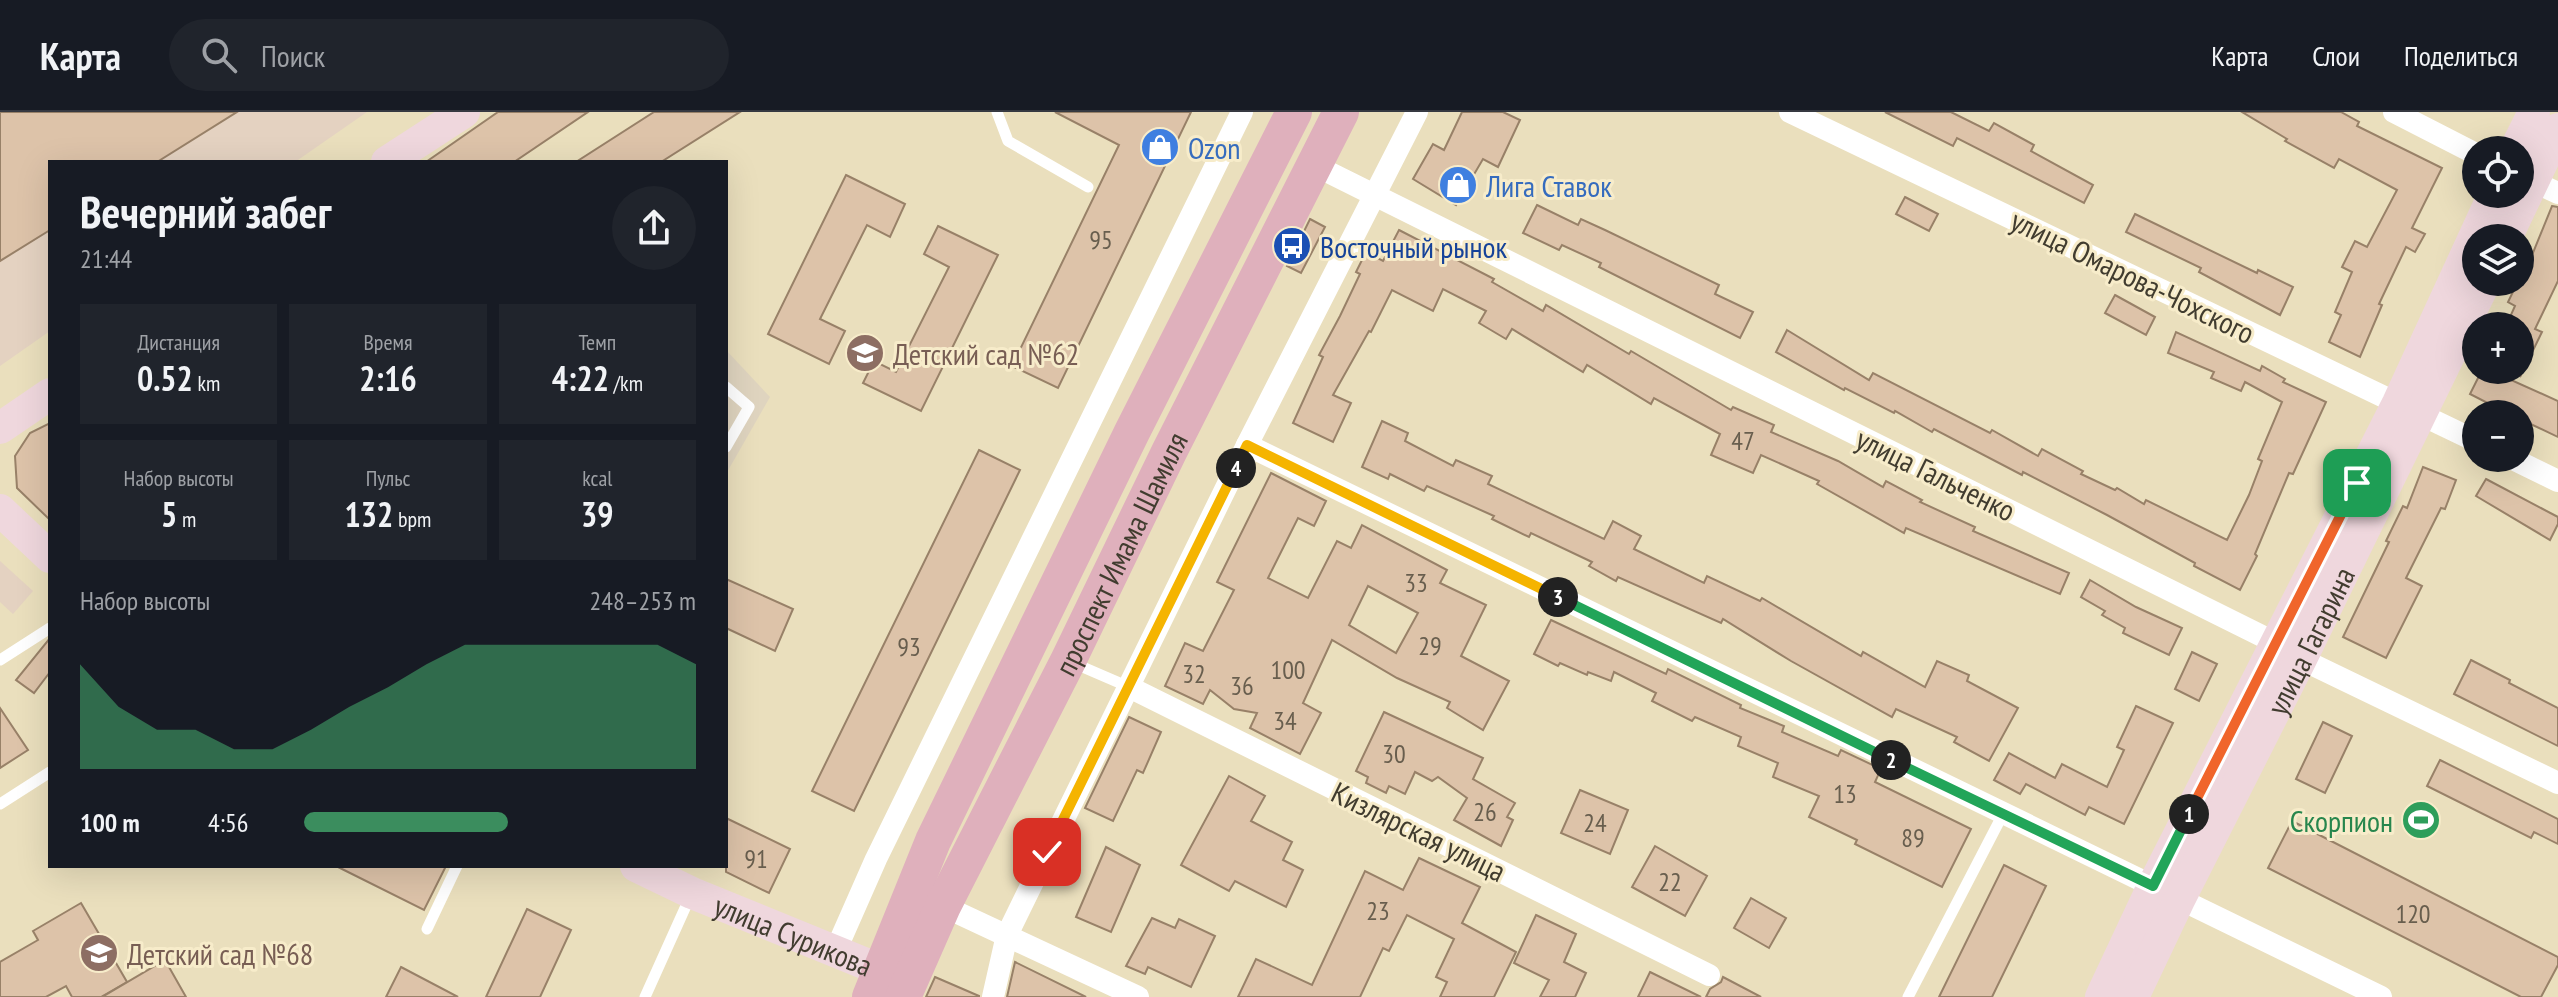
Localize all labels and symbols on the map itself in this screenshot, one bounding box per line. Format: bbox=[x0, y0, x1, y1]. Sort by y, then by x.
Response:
shop icon: Ozon bbox=[1139, 126, 1181, 168]
place label: Ozon bbox=[1188, 128, 1241, 167]
shop icon: Лига Ставок bbox=[1437, 164, 1479, 206]
place label: Лига Ставок bbox=[1485, 166, 1612, 205]
street label: улица Омарова-Чохского bbox=[2005, 200, 2261, 352]
house number: 95 bbox=[1089, 223, 1113, 256]
bus stop icon: Восточный рынок bbox=[1271, 225, 1313, 267]
place label: Восточный рынок bbox=[1320, 227, 1507, 266]
school or university icon: Детский сад №62 bbox=[844, 332, 886, 374]
place label: Детский сад №62 bbox=[893, 334, 1079, 373]
street label: улица Гальченко bbox=[1850, 419, 2022, 529]
house number: 47 bbox=[1731, 424, 1755, 457]
street label: проспект Имама Шамиля bbox=[1045, 425, 1196, 682]
pin: 4 bbox=[1216, 448, 1256, 488]
pin bbox=[2323, 449, 2391, 517]
street label: улица Гагарина bbox=[2257, 560, 2363, 721]
house number: 33 bbox=[1404, 566, 1428, 599]
pin: 3 bbox=[1538, 577, 1578, 617]
house number: 29 bbox=[1418, 629, 1442, 662]
house number: 93 bbox=[897, 630, 921, 663]
house number: 100 bbox=[1270, 653, 1306, 686]
house number: 32 bbox=[1182, 657, 1206, 690]
house number: 36 bbox=[1230, 669, 1254, 702]
house number: 34 bbox=[1273, 704, 1297, 737]
house number: 30 bbox=[1382, 737, 1406, 770]
pin: 2 bbox=[1871, 740, 1911, 780]
street label: Кизлярская улица bbox=[1326, 772, 1512, 890]
house number: 13 bbox=[1833, 777, 1857, 810]
pin: 1 bbox=[2169, 794, 2209, 834]
house number: 26 bbox=[1473, 795, 1497, 828]
sports icon: Скорпион bbox=[2400, 799, 2442, 841]
place label: Скорпион bbox=[2290, 801, 2393, 840]
house number: 24 bbox=[1583, 806, 1607, 839]
pin bbox=[1013, 818, 1081, 886]
house number: 89 bbox=[1901, 821, 1925, 854]
house number: 91 bbox=[744, 842, 768, 875]
house number: 22 bbox=[1658, 865, 1682, 898]
street label: улица Сурикова bbox=[709, 885, 879, 984]
house number: 23 bbox=[1366, 894, 1390, 927]
house number: 120 bbox=[2395, 897, 2431, 930]
school or university icon: Детский сад №68 bbox=[78, 932, 120, 974]
place label: Детский сад №68 bbox=[127, 934, 313, 973]

